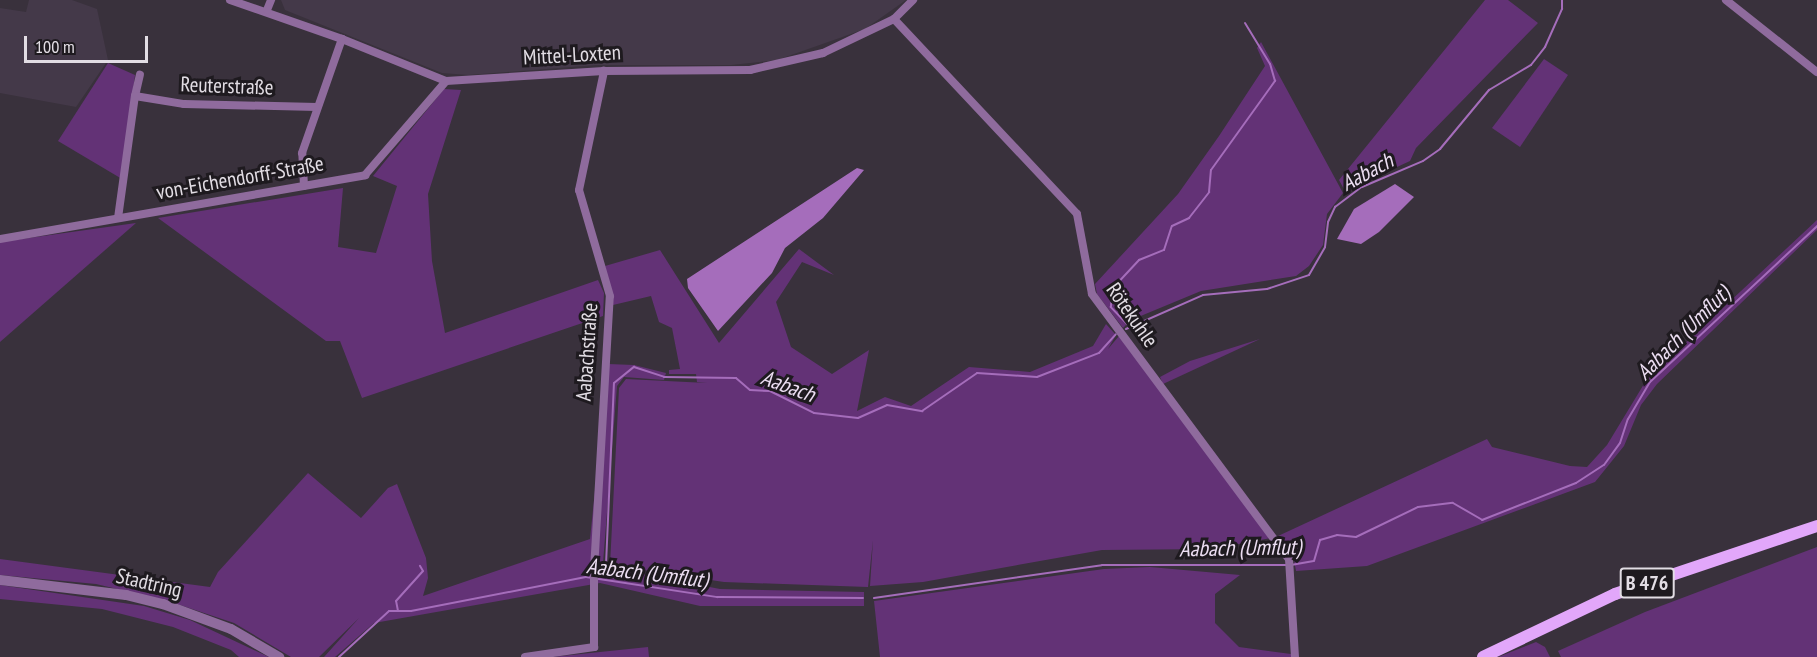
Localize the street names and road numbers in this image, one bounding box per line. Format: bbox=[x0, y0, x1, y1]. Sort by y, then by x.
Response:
street label: Mittel-Loxten bbox=[523, 40, 621, 70]
street label: Reuterstraße bbox=[180, 72, 274, 100]
street label: von-Eichendorff-Straße bbox=[154, 151, 326, 205]
street label: Rötekuhle bbox=[1101, 278, 1163, 352]
street label: Aabachstraße bbox=[571, 302, 603, 402]
street label: Stadtring bbox=[114, 563, 184, 603]
road number: B 476 bbox=[1618, 566, 1676, 600]

